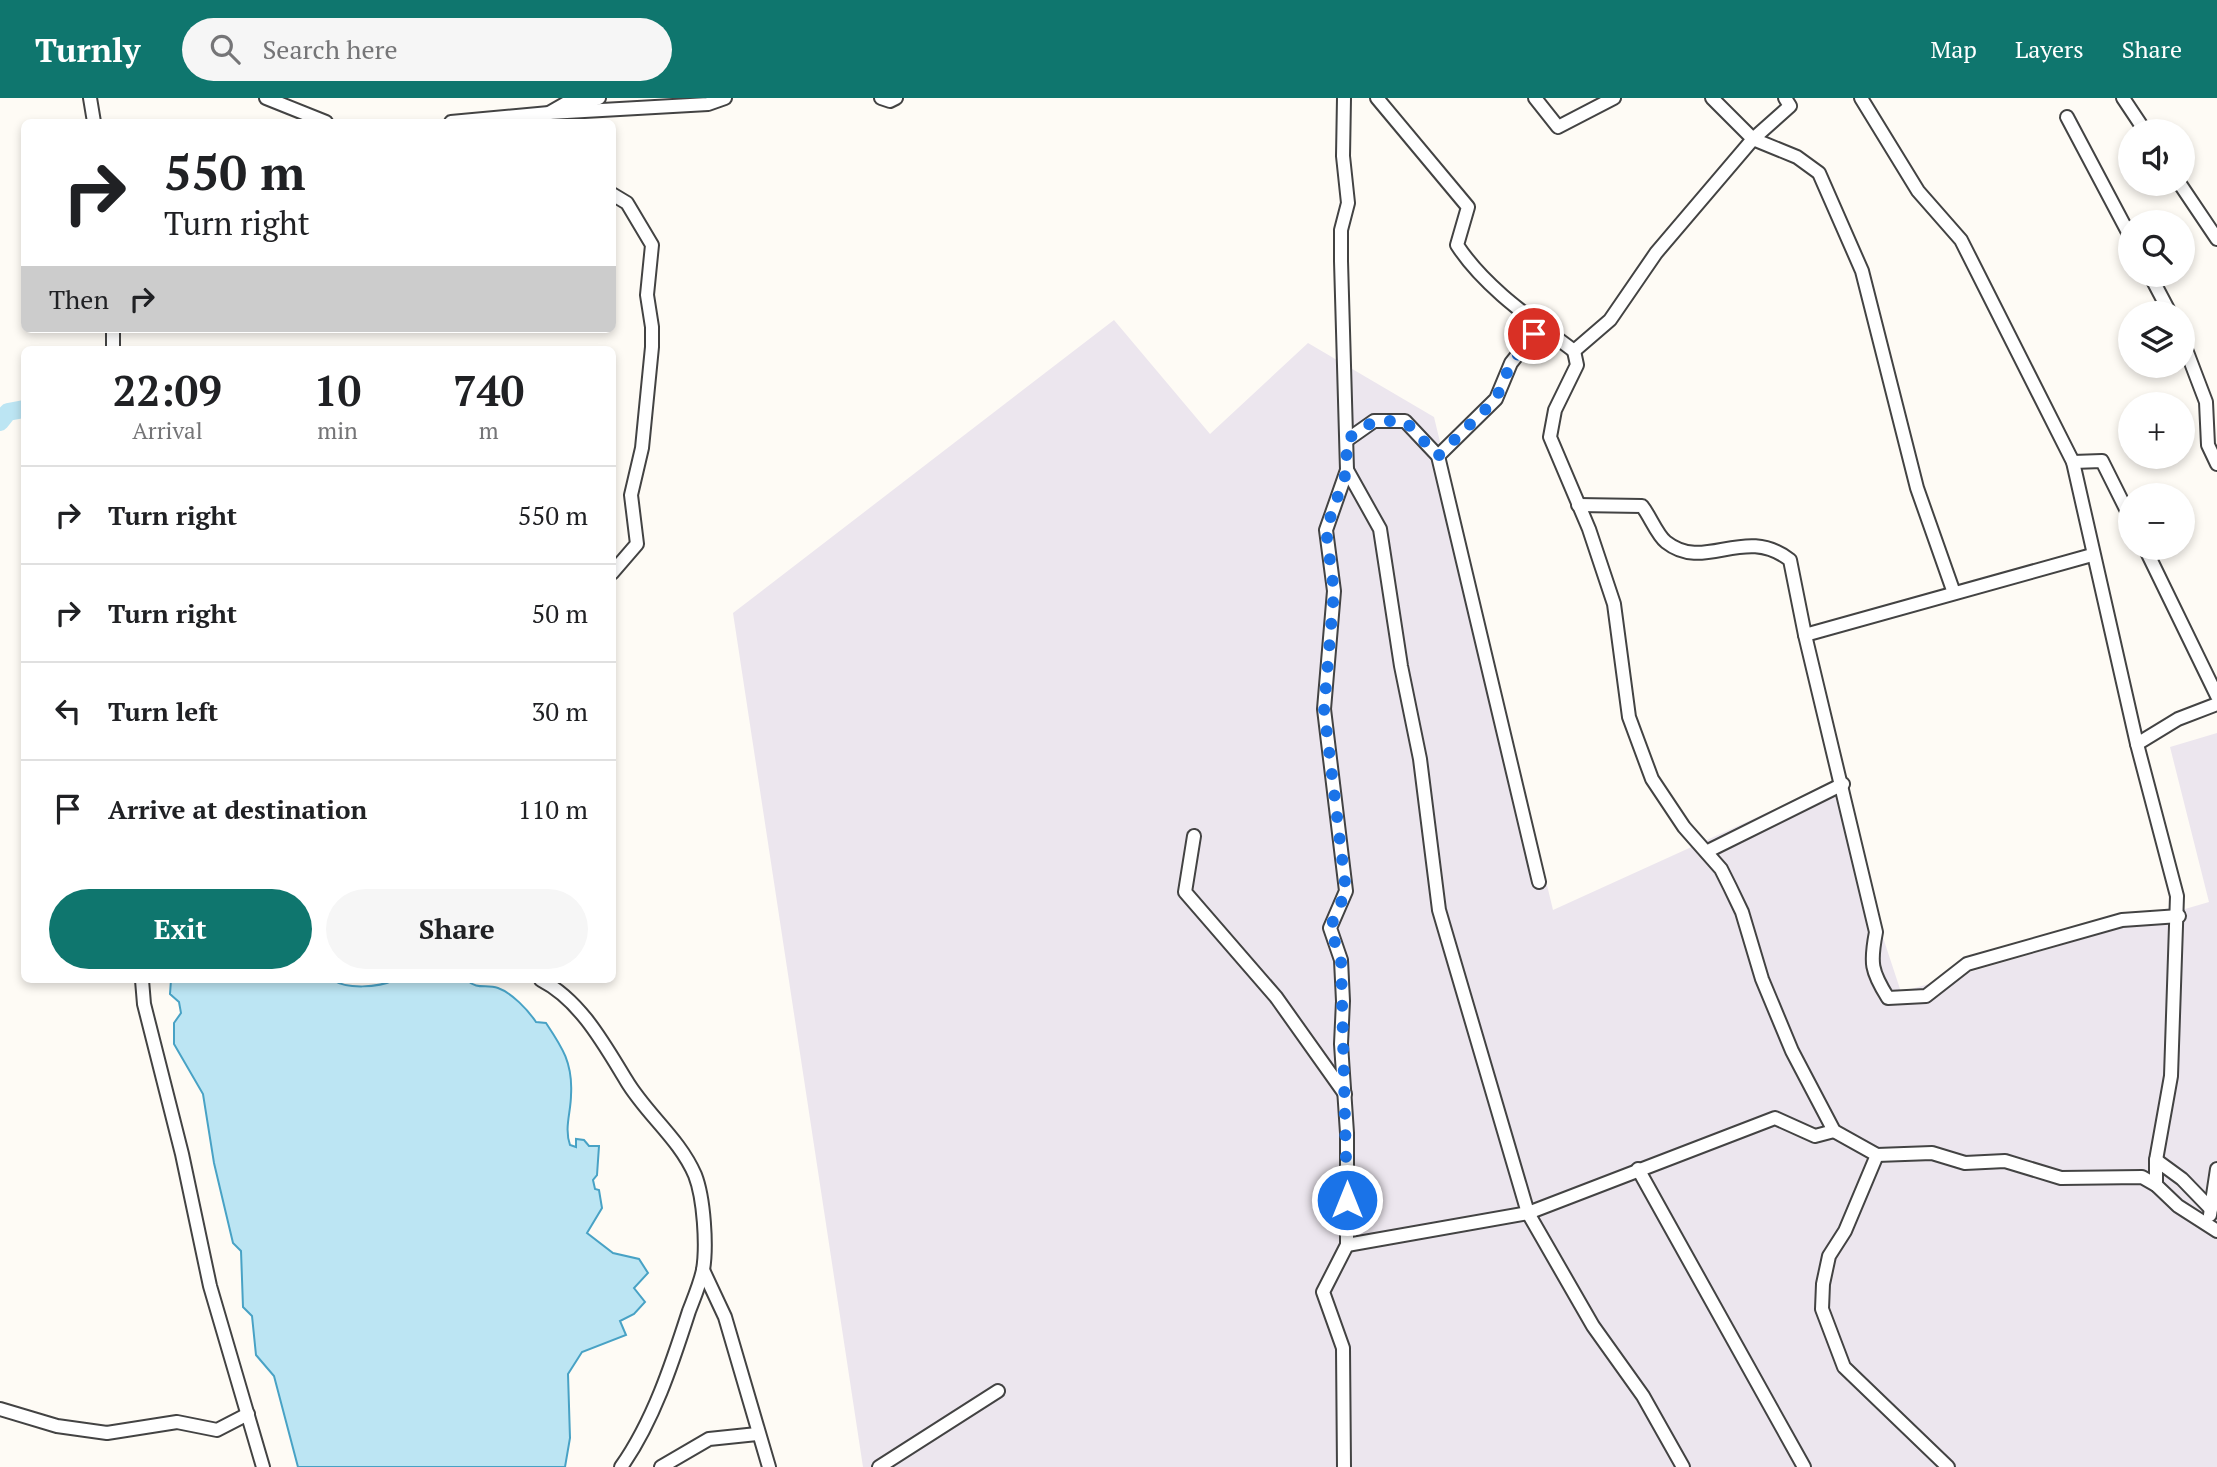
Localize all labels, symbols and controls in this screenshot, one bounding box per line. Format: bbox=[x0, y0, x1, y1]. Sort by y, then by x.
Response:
search box bbox=[182, 18, 672, 81]
text: Turnly bbox=[35, 28, 140, 71]
icon: search bbox=[206, 30, 244, 68]
text: Search here bbox=[262, 32, 398, 66]
text: Map bbox=[1930, 33, 1977, 65]
text: Layers bbox=[2015, 33, 2084, 65]
text: Share bbox=[2122, 33, 2182, 65]
map controls bbox=[2118, 119, 2195, 560]
button: sound bbox=[2118, 119, 2195, 196]
text: 550 m bbox=[164, 139, 306, 204]
icon: right bbox=[49, 147, 140, 238]
text: Turn right bbox=[164, 202, 310, 244]
button: search bbox=[2118, 210, 2195, 287]
icon: right bbox=[123, 280, 161, 318]
text: Then bbox=[49, 282, 109, 316]
button: layers bbox=[2118, 301, 2195, 378]
pin bbox=[1504, 304, 1564, 364]
icon: arrive bbox=[1515, 315, 1553, 353]
text: 22:09 bbox=[113, 362, 222, 418]
text: 10 bbox=[314, 362, 361, 418]
text: 740 bbox=[453, 362, 524, 418]
button: + bbox=[2118, 392, 2195, 469]
text: Arrival bbox=[132, 415, 203, 446]
text: min bbox=[317, 415, 358, 446]
text: m bbox=[479, 415, 499, 446]
button: − bbox=[2118, 483, 2195, 560]
icon: right bbox=[49, 496, 87, 534]
text: Turn right bbox=[108, 498, 237, 532]
text: 550 m bbox=[518, 498, 588, 532]
icon: right bbox=[49, 594, 87, 632]
text: Turn right bbox=[108, 596, 237, 630]
text: 50 m bbox=[532, 596, 588, 630]
icon: left bbox=[49, 692, 87, 730]
text: Turn left bbox=[108, 694, 218, 728]
text: 30 m bbox=[532, 694, 588, 728]
icon: arrive bbox=[49, 790, 87, 828]
text: Arrive at destination bbox=[108, 792, 367, 826]
text: 110 m bbox=[518, 792, 588, 826]
button: Exit bbox=[49, 889, 312, 969]
button: Share bbox=[326, 889, 588, 969]
position arrow bbox=[1310, 1163, 1384, 1237]

